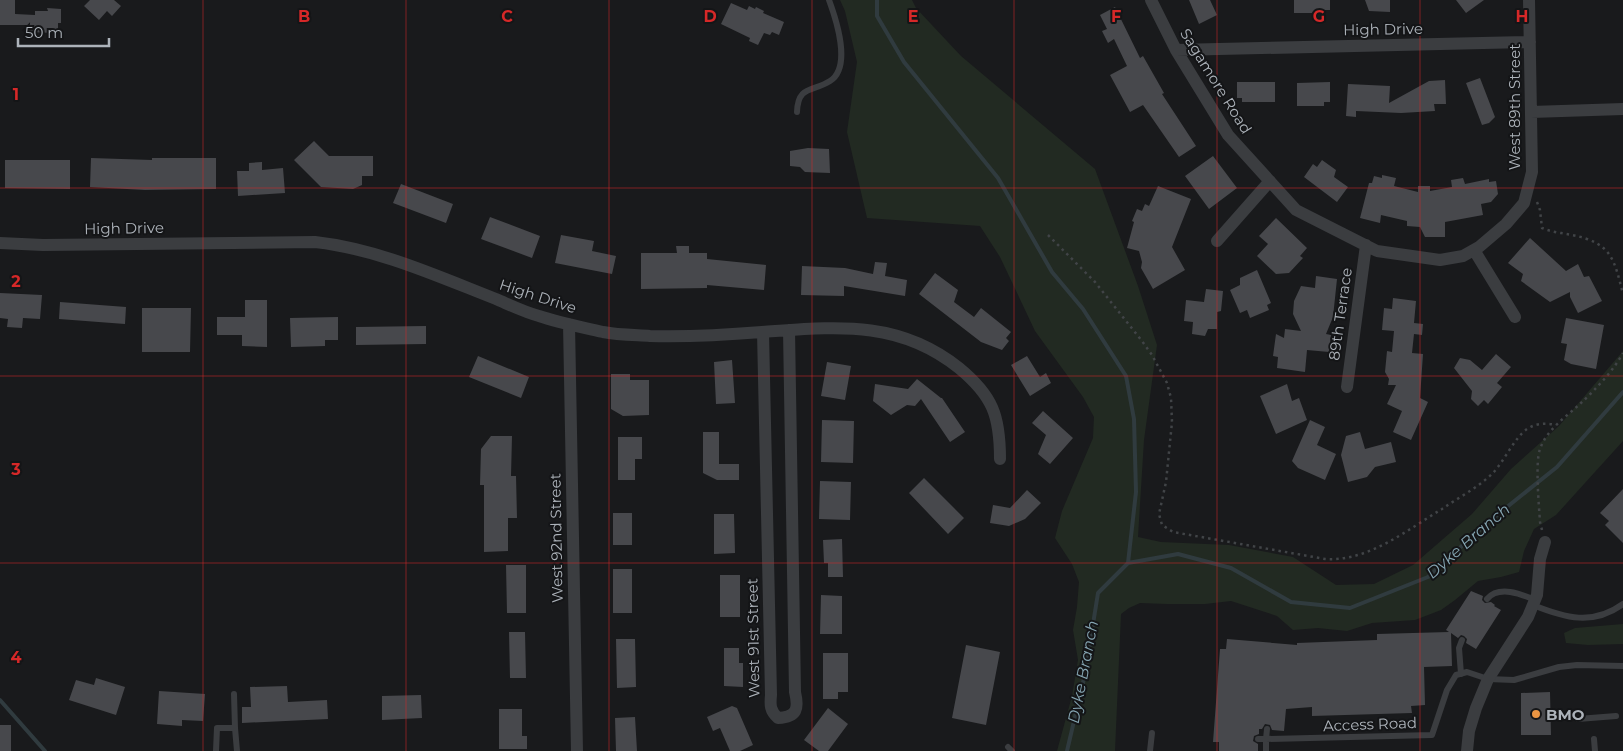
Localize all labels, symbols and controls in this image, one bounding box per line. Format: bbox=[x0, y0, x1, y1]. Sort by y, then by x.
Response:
text: B bbox=[298, 7, 310, 26]
text: C bbox=[501, 7, 513, 26]
text: D bbox=[703, 7, 717, 26]
text: E bbox=[908, 7, 918, 26]
text: F bbox=[1111, 7, 1121, 26]
text: G bbox=[1313, 7, 1325, 26]
text: H bbox=[1516, 7, 1528, 26]
scale bar bbox=[18, 15, 109, 47]
street label: High Drive bbox=[1343, 19, 1423, 39]
text: 50 m bbox=[25, 23, 63, 42]
street label: Sagamore Road bbox=[1176, 25, 1256, 137]
street label: West 89th Street bbox=[1505, 44, 1524, 170]
text: 1 bbox=[13, 85, 19, 104]
street label: High Drive bbox=[84, 218, 164, 238]
street label: 89th Terrace bbox=[1324, 266, 1356, 362]
text: 2 bbox=[11, 272, 21, 291]
street label: High Drive bbox=[497, 275, 579, 317]
text: 3 bbox=[10, 460, 21, 479]
street label: West 92nd Street bbox=[545, 473, 567, 603]
water label: Dyke Branch bbox=[1422, 500, 1514, 582]
street label: West 91st Street bbox=[742, 578, 764, 698]
water label: Dyke Branch bbox=[1064, 619, 1102, 725]
text: 4 bbox=[10, 648, 22, 667]
place label: BMO bbox=[1546, 705, 1585, 724]
marker: BMO bbox=[1530, 708, 1542, 720]
street label: Access Road bbox=[1323, 713, 1417, 735]

